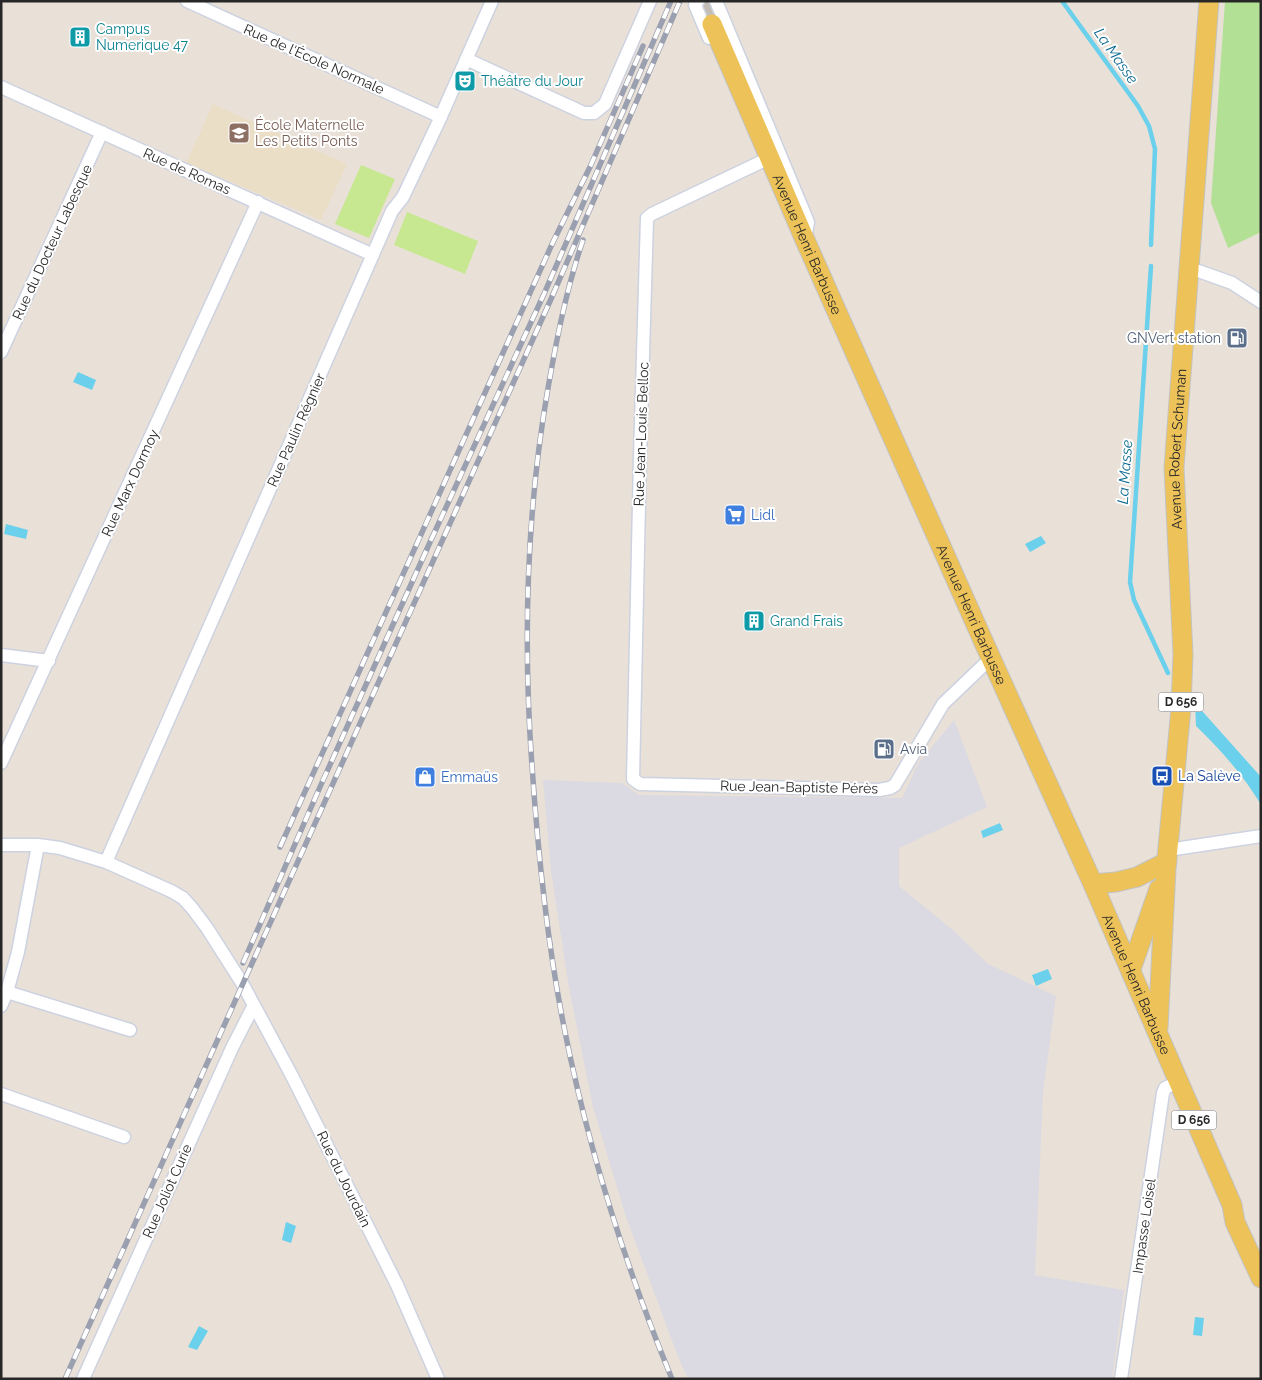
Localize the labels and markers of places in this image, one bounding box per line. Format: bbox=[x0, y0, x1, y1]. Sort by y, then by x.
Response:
place label: Campus Numerique 47 bbox=[96, 21, 188, 53]
building icon: Campus Numerique 47 bbox=[68, 25, 92, 49]
theatre icon: Théâtre du Jour bbox=[453, 69, 477, 93]
place label: Théâtre du Jour bbox=[481, 73, 583, 89]
place label: École Maternelle Les Petits Ponts bbox=[255, 116, 365, 149]
school or university icon: École Maternelle Les Petits Ponts bbox=[227, 121, 251, 145]
fuel station icon: GNVert station bbox=[1225, 326, 1249, 350]
place label: GNVert station bbox=[1127, 330, 1221, 346]
supermarket icon: Lidl bbox=[723, 503, 747, 527]
place label: Lidl bbox=[751, 507, 775, 523]
building icon: Grand Frais bbox=[742, 609, 766, 633]
place label: Grand Frais bbox=[770, 613, 843, 629]
fuel station icon: Avia bbox=[872, 737, 896, 761]
place label: Avia bbox=[900, 741, 927, 757]
bus stop icon: La Salève bbox=[1150, 764, 1174, 788]
shop icon: Emmaüs bbox=[413, 765, 437, 789]
place label: La Salève bbox=[1178, 768, 1241, 784]
place label: Emmaüs bbox=[441, 769, 498, 785]

